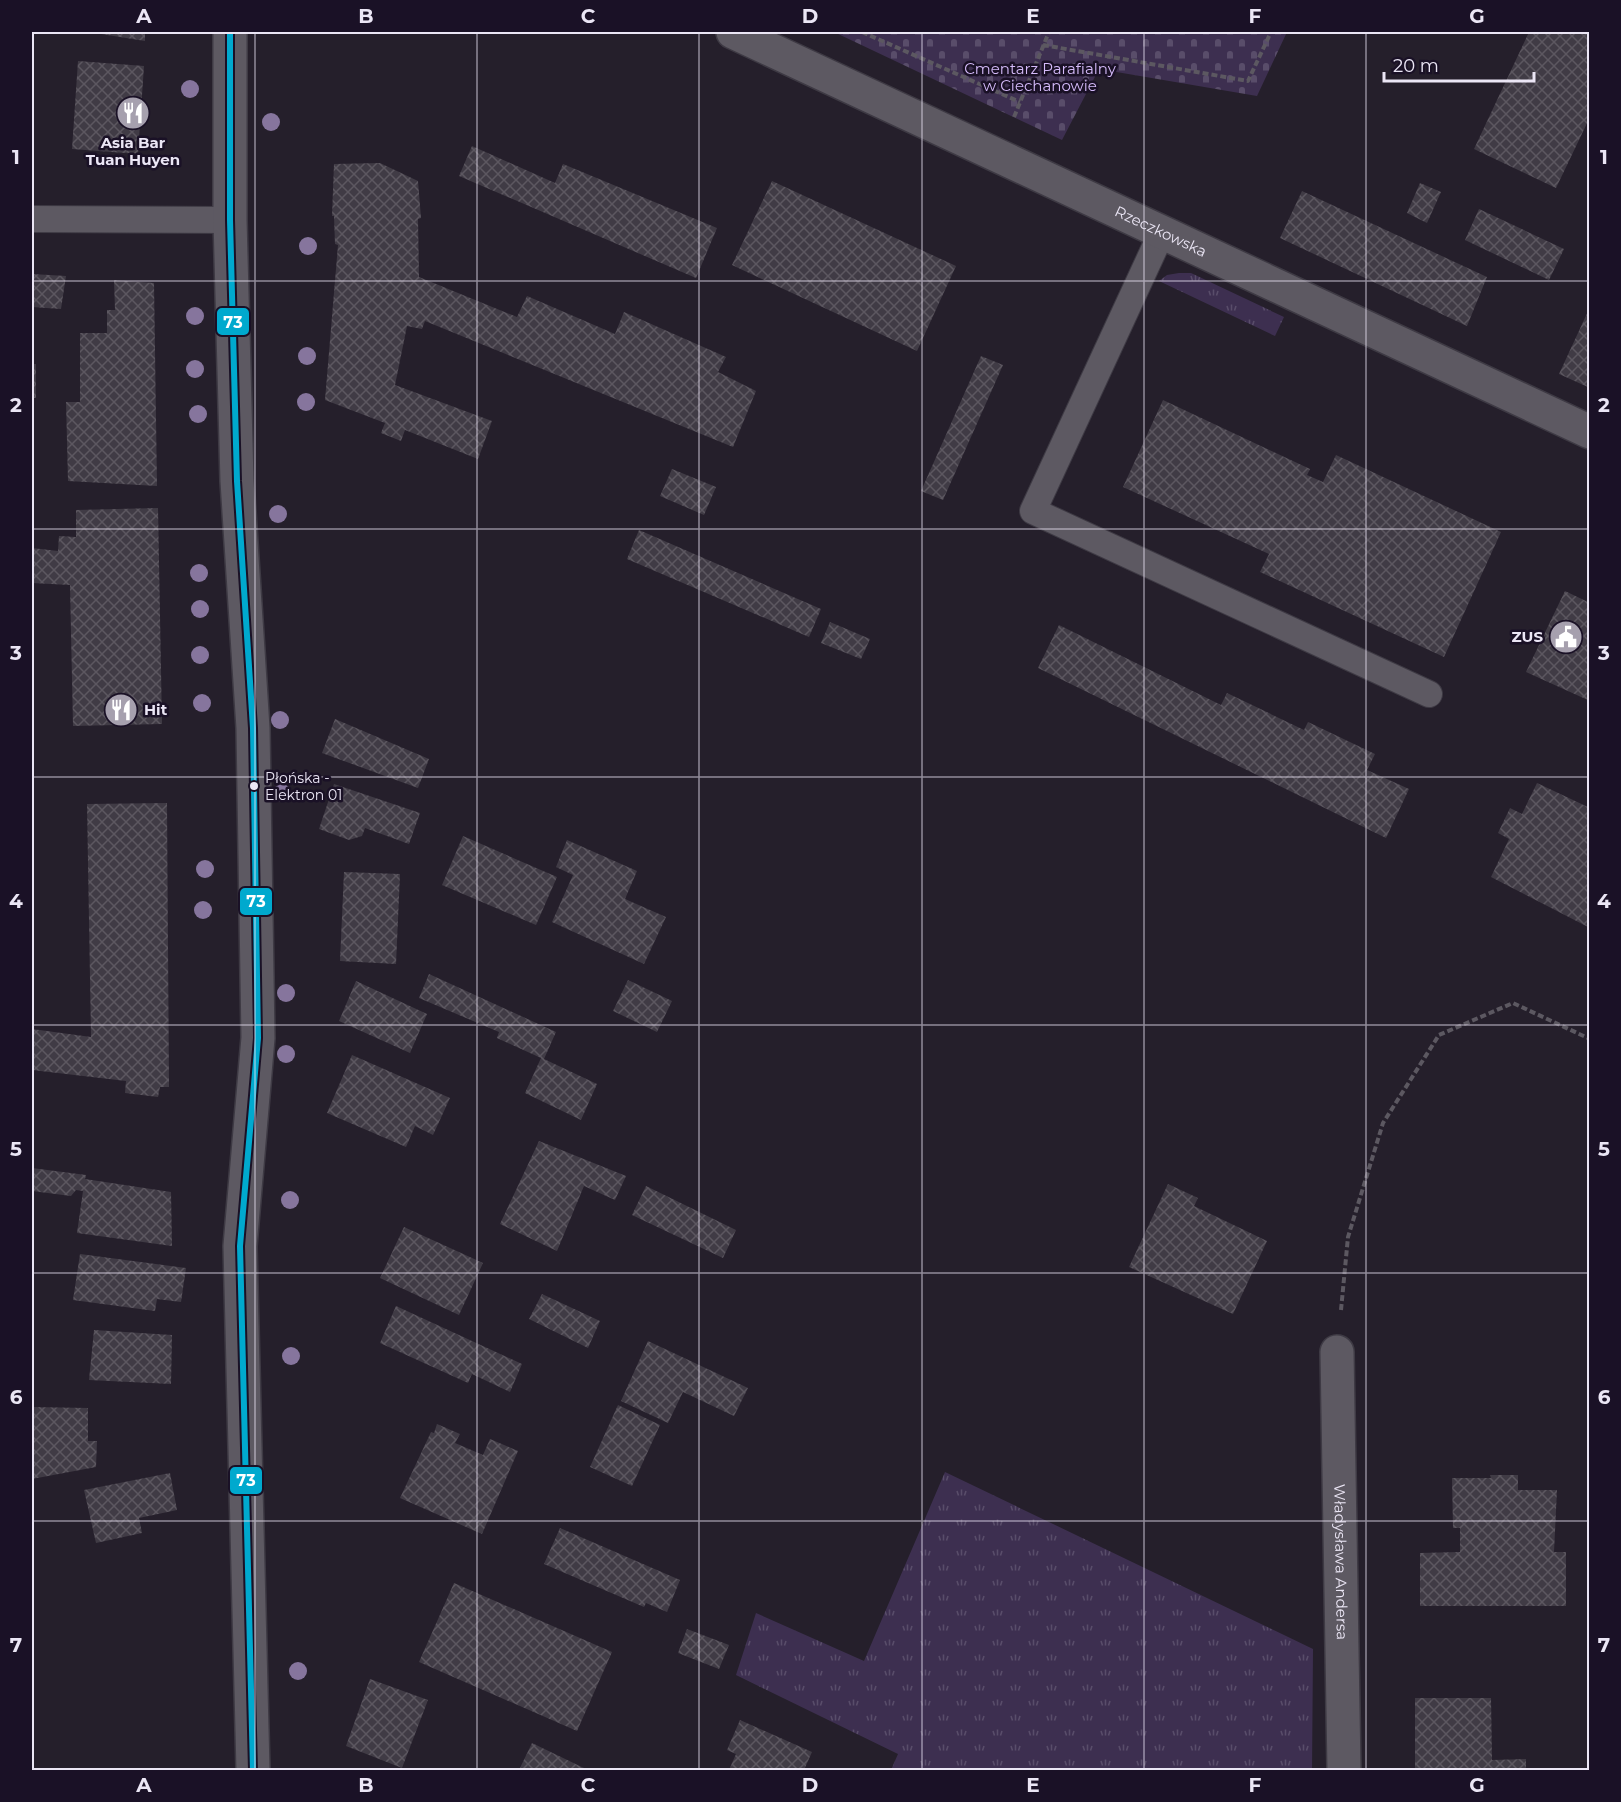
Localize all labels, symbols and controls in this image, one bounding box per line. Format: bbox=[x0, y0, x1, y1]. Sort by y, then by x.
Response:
text: A bbox=[135, 4, 152, 28]
text: B bbox=[358, 4, 374, 28]
text: C bbox=[581, 4, 596, 28]
text: D bbox=[802, 4, 818, 28]
text: E bbox=[1026, 4, 1040, 28]
text: F bbox=[1249, 4, 1262, 28]
text: G bbox=[1469, 4, 1485, 28]
scale bar bbox=[1384, 45, 1534, 83]
text: 20 m bbox=[1393, 55, 1439, 77]
park label: Cmentarz Parafialny w Ciechanowie bbox=[964, 59, 1117, 95]
restaurant icon: Asia Bar Tuan Huyen bbox=[115, 95, 151, 131]
place label: Asia Bar Tuan Huyen bbox=[86, 133, 180, 169]
text: 1 bbox=[12, 145, 20, 169]
text: 1 bbox=[1600, 145, 1608, 169]
street label: Rzeczkowska bbox=[1112, 202, 1210, 261]
line badge: 73 bbox=[216, 307, 250, 336]
text: 73 bbox=[223, 313, 243, 332]
text: 2 bbox=[10, 393, 22, 417]
text: 2 bbox=[1598, 393, 1610, 417]
public building icon: ZUS bbox=[1548, 619, 1584, 655]
place label: ZUS bbox=[1512, 627, 1543, 646]
text: 3 bbox=[9, 641, 22, 665]
text: 3 bbox=[1597, 641, 1610, 665]
restaurant icon: Hit bbox=[103, 692, 139, 728]
place label: Hit bbox=[144, 700, 168, 719]
place label: Płońska - Elektron 01 bbox=[265, 769, 342, 804]
marker: Płońska - Elektron 01 bbox=[248, 780, 260, 792]
line badge: 73 bbox=[239, 887, 273, 916]
text: 4 bbox=[9, 889, 23, 913]
text: 4 bbox=[1597, 889, 1611, 913]
text: 73 bbox=[246, 892, 266, 911]
text: 5 bbox=[10, 1137, 22, 1161]
text: 5 bbox=[1598, 1137, 1610, 1161]
text: 6 bbox=[10, 1385, 23, 1409]
text: 6 bbox=[1598, 1385, 1611, 1409]
line badge: 73 bbox=[229, 1466, 263, 1495]
text: 73 bbox=[236, 1471, 256, 1490]
street label: Władysława Andersa bbox=[1330, 1484, 1352, 1640]
text: 7 bbox=[10, 1633, 22, 1657]
text: 7 bbox=[1598, 1633, 1610, 1657]
text: A bbox=[135, 1773, 152, 1797]
text: B bbox=[358, 1773, 374, 1797]
text: C bbox=[581, 1773, 596, 1797]
text: D bbox=[802, 1773, 818, 1797]
text: E bbox=[1026, 1773, 1040, 1797]
text: F bbox=[1249, 1773, 1262, 1797]
text: G bbox=[1469, 1773, 1485, 1797]

